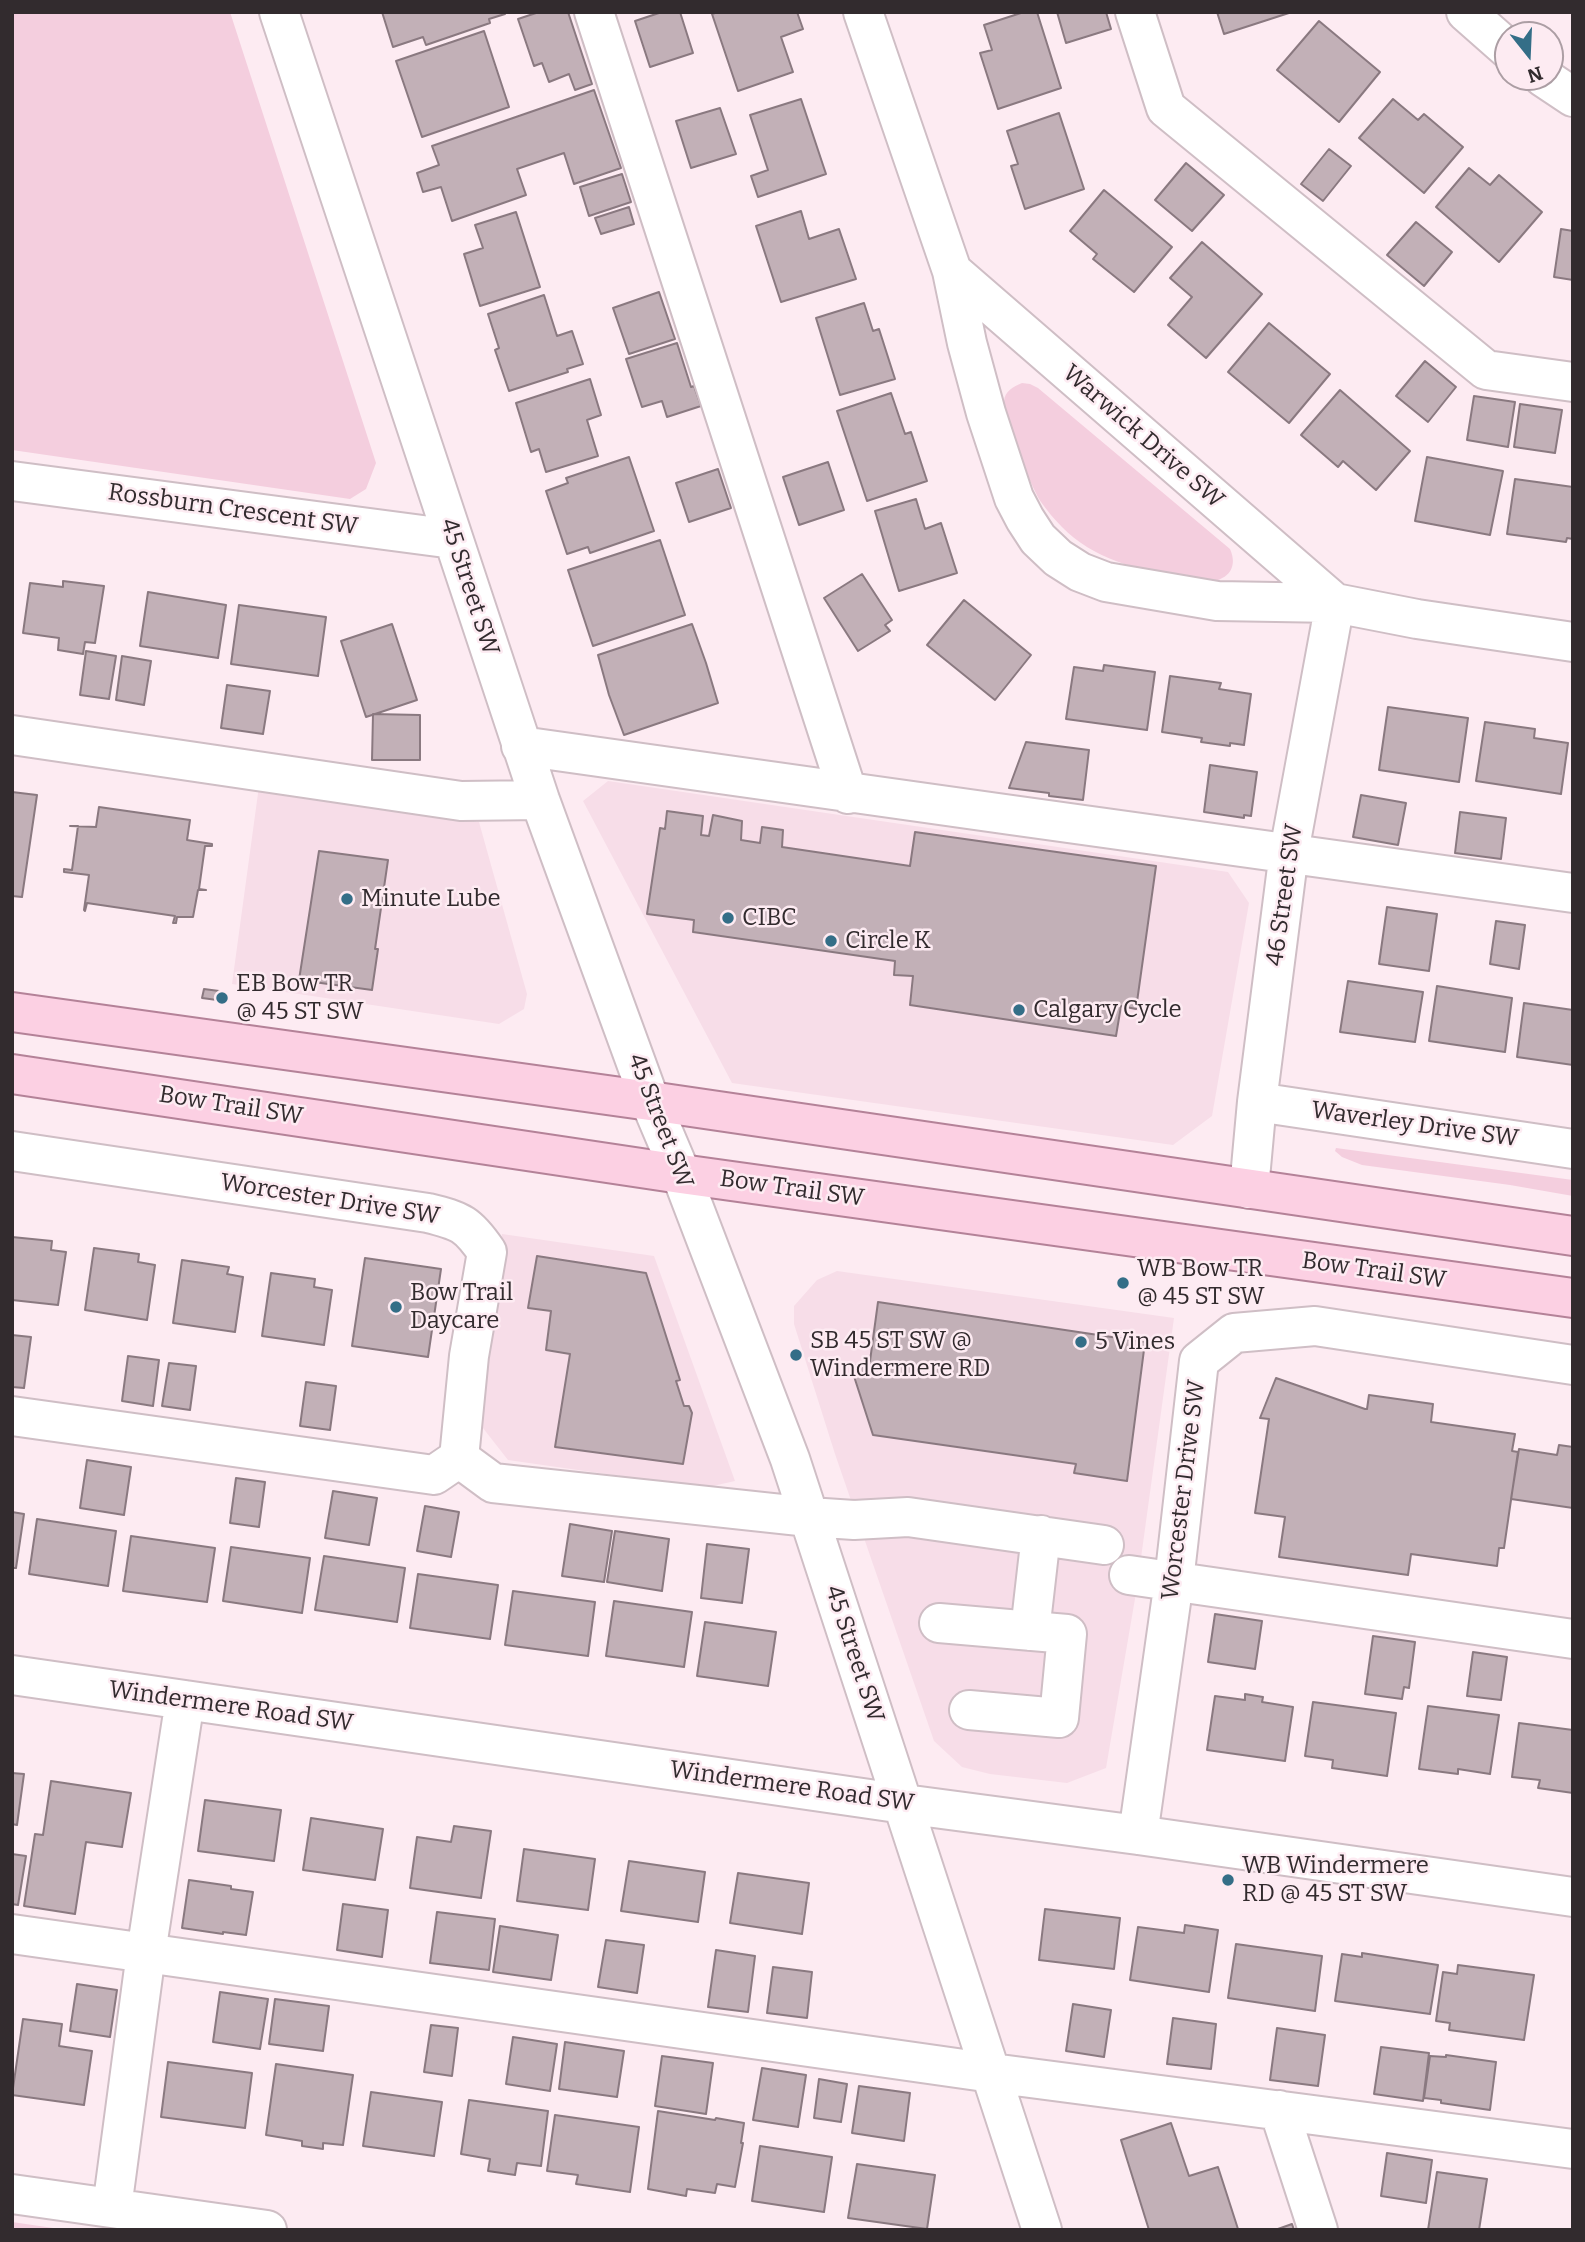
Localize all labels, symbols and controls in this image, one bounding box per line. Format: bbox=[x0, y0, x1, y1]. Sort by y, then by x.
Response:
north arrow bbox=[1494, 21, 1564, 91]
text: N bbox=[1525, 61, 1546, 88]
street label: Warwick Drive SW bbox=[1056, 359, 1230, 515]
street label: Rossburn Crescent SW bbox=[106, 478, 360, 542]
street label: 45 Street SW bbox=[433, 515, 505, 659]
street label: 46 Street SW bbox=[1261, 822, 1309, 968]
place label: Minute Lube bbox=[361, 885, 501, 913]
marker: Minute Lube bbox=[339, 891, 355, 907]
place label: CIBC bbox=[742, 904, 796, 932]
marker: CIBC bbox=[720, 910, 736, 926]
place label: Circle K bbox=[845, 927, 931, 955]
marker: Circle K bbox=[823, 933, 839, 949]
place label: EB Bow TR @ 45 ST SW bbox=[236, 970, 364, 1026]
marker: EB Bow TR @ 45 ST SW bbox=[214, 990, 230, 1006]
place label: Calgary Cycle bbox=[1033, 996, 1182, 1024]
marker: Calgary Cycle bbox=[1011, 1002, 1027, 1018]
street label: 45 Street SW bbox=[621, 1050, 699, 1192]
street label: Bow Trail SW bbox=[157, 1080, 305, 1132]
street label: Waverley Drive SW bbox=[1309, 1096, 1521, 1154]
street label: Bow Trail SW bbox=[718, 1165, 866, 1213]
street label: Worcester Drive SW bbox=[218, 1168, 442, 1232]
street label: Bow Trail SW bbox=[1300, 1247, 1448, 1295]
place label: WB Bow TR @ 45 ST SW bbox=[1137, 1255, 1265, 1311]
marker: WB Bow TR @ 45 ST SW bbox=[1115, 1275, 1131, 1291]
place label: Bow Trail Daycare bbox=[410, 1279, 513, 1335]
marker: Bow Trail Daycare bbox=[388, 1299, 404, 1315]
place label: SB 45 ST SW @ Windermere RD bbox=[810, 1327, 991, 1383]
place label: 5 Vines bbox=[1095, 1328, 1175, 1356]
marker: 5 Vines bbox=[1073, 1334, 1089, 1350]
marker: SB 45 ST SW @ Windermere RD bbox=[788, 1347, 804, 1363]
street label: Worcester Drive SW bbox=[1156, 1378, 1212, 1602]
street label: 45 Street SW bbox=[818, 1582, 890, 1726]
street label: Windermere Road SW bbox=[107, 1676, 355, 1738]
street label: Windermere Road SW bbox=[668, 1756, 916, 1818]
place label: WB Windermere RD @ 45 ST SW bbox=[1242, 1852, 1429, 1908]
marker: WB Windermere RD @ 45 ST SW bbox=[1220, 1872, 1236, 1888]

